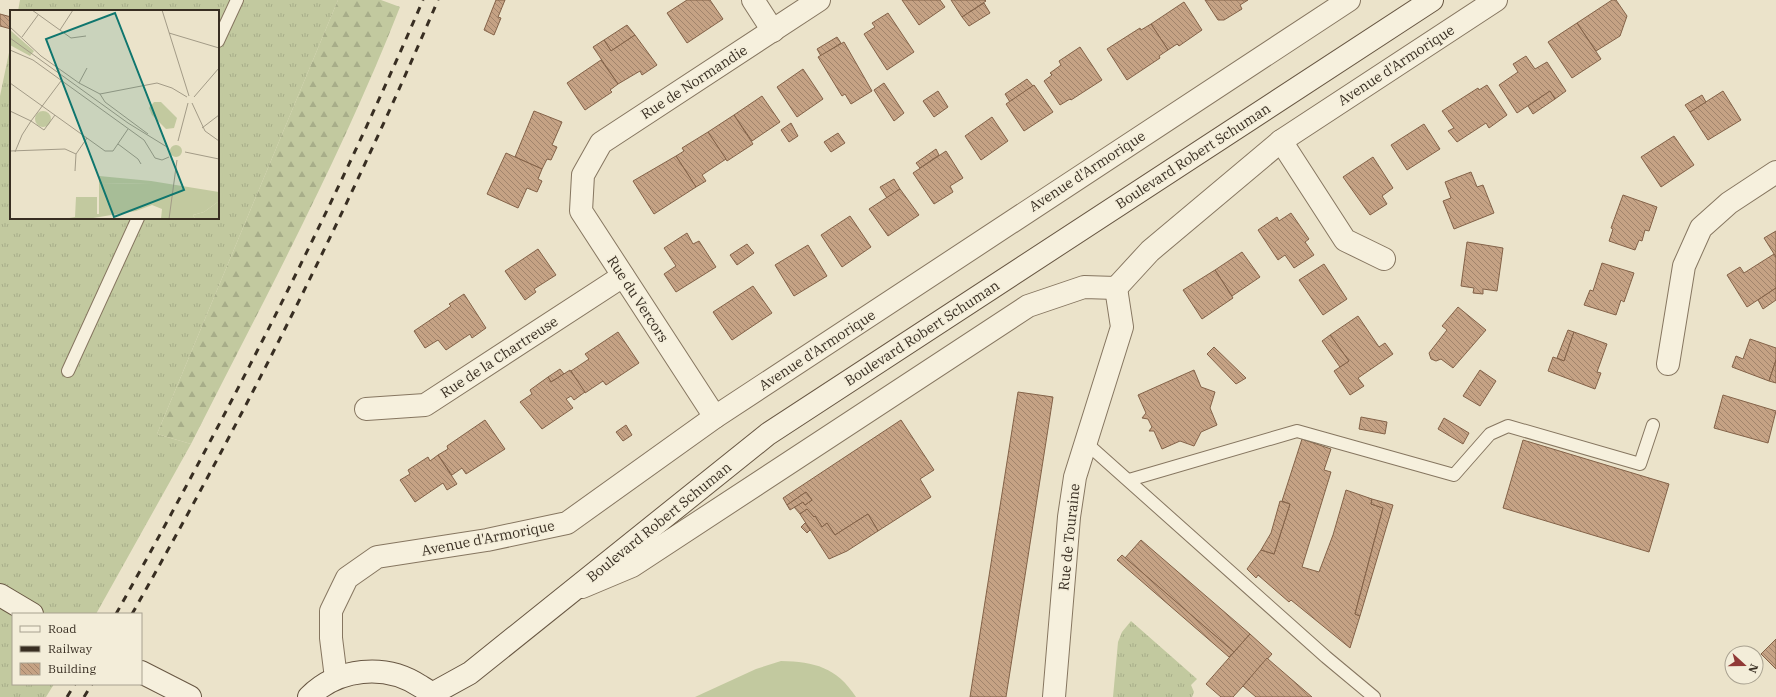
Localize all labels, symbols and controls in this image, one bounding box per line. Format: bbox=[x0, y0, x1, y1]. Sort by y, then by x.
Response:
inset map bbox=[10, 10, 219, 219]
street label: Avenue d'Armorique bbox=[1334, 21, 1458, 109]
street label: Rue de Normandie bbox=[637, 41, 751, 123]
street label: Boulevard Robert Schuman bbox=[1112, 99, 1274, 213]
street label: Avenue d'Armorique bbox=[1025, 127, 1149, 215]
street label: Rue du Vercors bbox=[603, 252, 673, 346]
street label: Boulevard Robert Schuman bbox=[841, 276, 1003, 390]
street label: Avenue d'Armorique bbox=[755, 306, 879, 394]
street label: Rue de la Chartreuse bbox=[437, 312, 561, 402]
street label: Boulevard Robert Schuman bbox=[583, 458, 735, 586]
street label: Rue de Touraine bbox=[1054, 482, 1084, 592]
street label: Avenue d'Armorique bbox=[420, 516, 556, 560]
legend bbox=[12, 613, 142, 685]
text: Road bbox=[48, 621, 77, 636]
text: Railway bbox=[48, 641, 93, 656]
north arrow bbox=[1724, 645, 1764, 685]
text: Building bbox=[48, 661, 96, 676]
text: N bbox=[1745, 662, 1761, 675]

